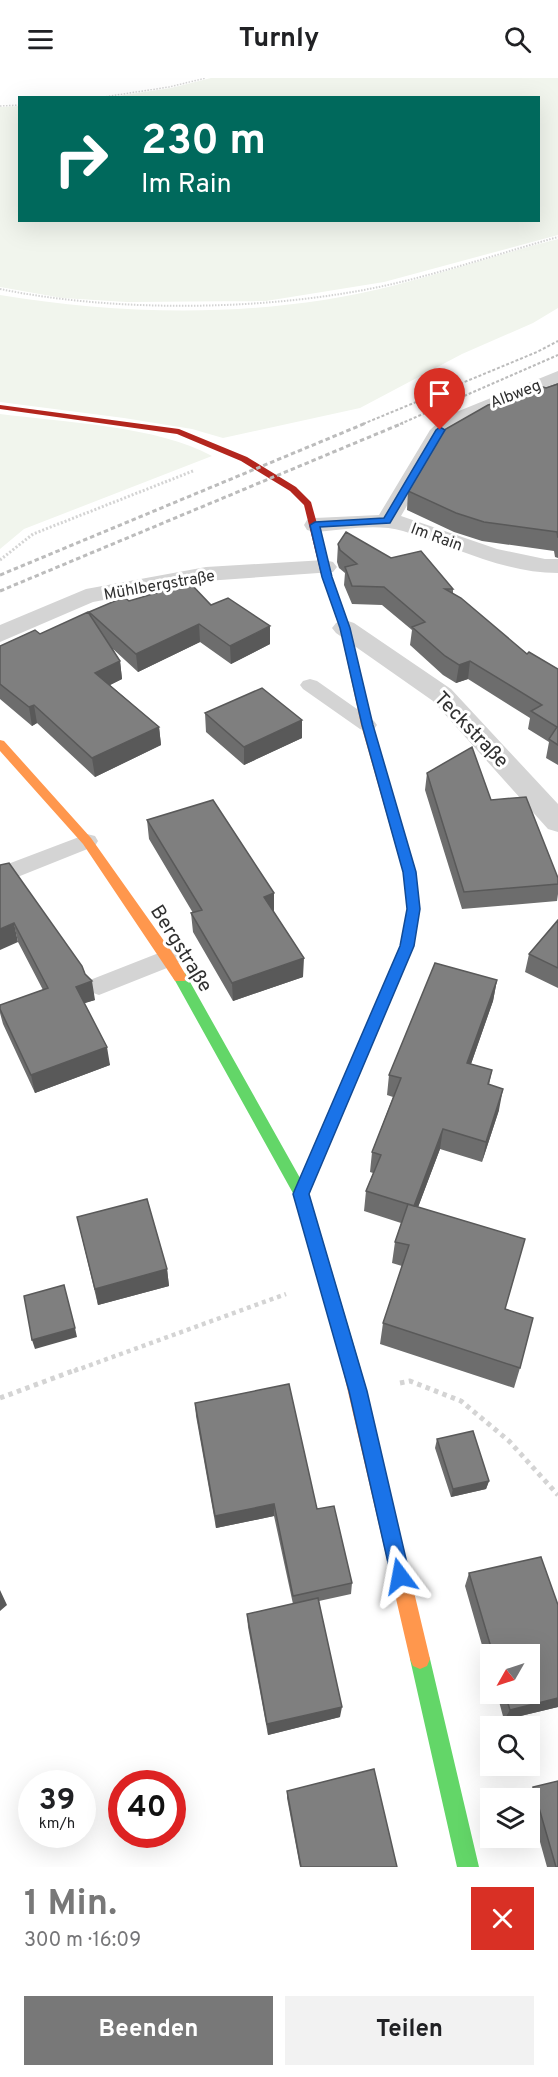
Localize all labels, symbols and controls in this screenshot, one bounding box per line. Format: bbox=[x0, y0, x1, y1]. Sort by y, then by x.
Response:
text: Turnly bbox=[239, 22, 319, 56]
icon: menu bbox=[24, 23, 57, 56]
icon: search bbox=[501, 23, 534, 56]
text: 230 m bbox=[141, 116, 266, 169]
icon: right bbox=[42, 120, 120, 198]
text: Im Rain bbox=[141, 168, 232, 202]
pin bbox=[414, 368, 465, 430]
street label: Albweg bbox=[487, 376, 544, 414]
icon: arrive bbox=[423, 377, 456, 410]
street label: Im Rain bbox=[408, 519, 465, 556]
street label: Mühlbergstraße bbox=[102, 566, 216, 606]
street label: Teckstraße bbox=[428, 687, 514, 774]
street label: Bergstraße bbox=[143, 900, 217, 998]
position arrow bbox=[368, 1544, 432, 1608]
north arrow bbox=[480, 1644, 540, 1704]
map controls bbox=[480, 1644, 540, 1848]
button: search bbox=[480, 1716, 540, 1776]
speed limit sign: 40 bbox=[108, 1770, 186, 1848]
text: 39 bbox=[39, 1783, 75, 1820]
button: layers bbox=[480, 1788, 540, 1848]
text: km/h bbox=[39, 1815, 75, 1834]
text: 1 Min. bbox=[24, 1882, 117, 1928]
button: close bbox=[471, 1887, 534, 1950]
text: 300 m · 16:09 bbox=[24, 1928, 141, 1954]
button: Beenden bbox=[24, 1996, 273, 2065]
button: Teilen bbox=[285, 1996, 534, 2065]

